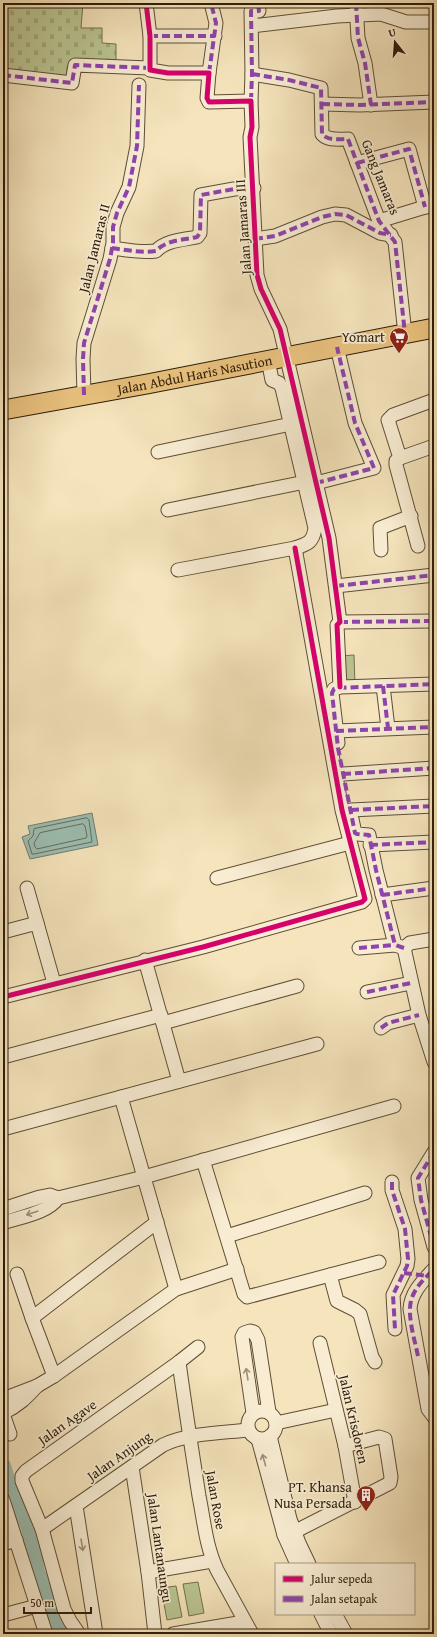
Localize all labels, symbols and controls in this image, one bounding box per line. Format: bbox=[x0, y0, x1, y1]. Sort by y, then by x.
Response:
north arrow bbox=[375, 22, 415, 62]
text: U bbox=[386, 24, 399, 41]
street label: Gang Jamaras bbox=[357, 136, 405, 218]
street label: Jalan Jamaras III bbox=[230, 179, 256, 277]
street label: Jalan Jamaras II bbox=[73, 201, 115, 297]
supermarket icon: Yomart bbox=[388, 326, 410, 354]
place label: Yomart bbox=[342, 327, 385, 347]
street label: Jalan Abdul Haris Nasution bbox=[114, 350, 274, 400]
one-way arrow bbox=[26, 1210, 39, 1217]
one-way arrow bbox=[243, 1368, 251, 1381]
street label: Jalan Krisdoren bbox=[334, 1371, 374, 1466]
street label: Jalan Agave bbox=[32, 1394, 101, 1451]
street label: Jalan Anjung bbox=[81, 1426, 155, 1487]
one-way arrow bbox=[260, 1454, 267, 1467]
street label: Jalan Rose bbox=[201, 1467, 231, 1532]
place label: PT. Khansa Nusa Persada bbox=[274, 1477, 352, 1513]
building icon: PT. Khansa Nusa Persada bbox=[355, 1484, 377, 1512]
street label: Jalan Lantanaungu bbox=[142, 1490, 178, 1604]
one-way arrow bbox=[78, 1538, 86, 1551]
legend bbox=[275, 1563, 415, 1615]
text: Jalur sepeda bbox=[309, 1570, 373, 1587]
scale bar bbox=[24, 1589, 91, 1615]
text: Jalan setapak bbox=[309, 1590, 378, 1607]
text: 50 m bbox=[30, 1594, 54, 1611]

